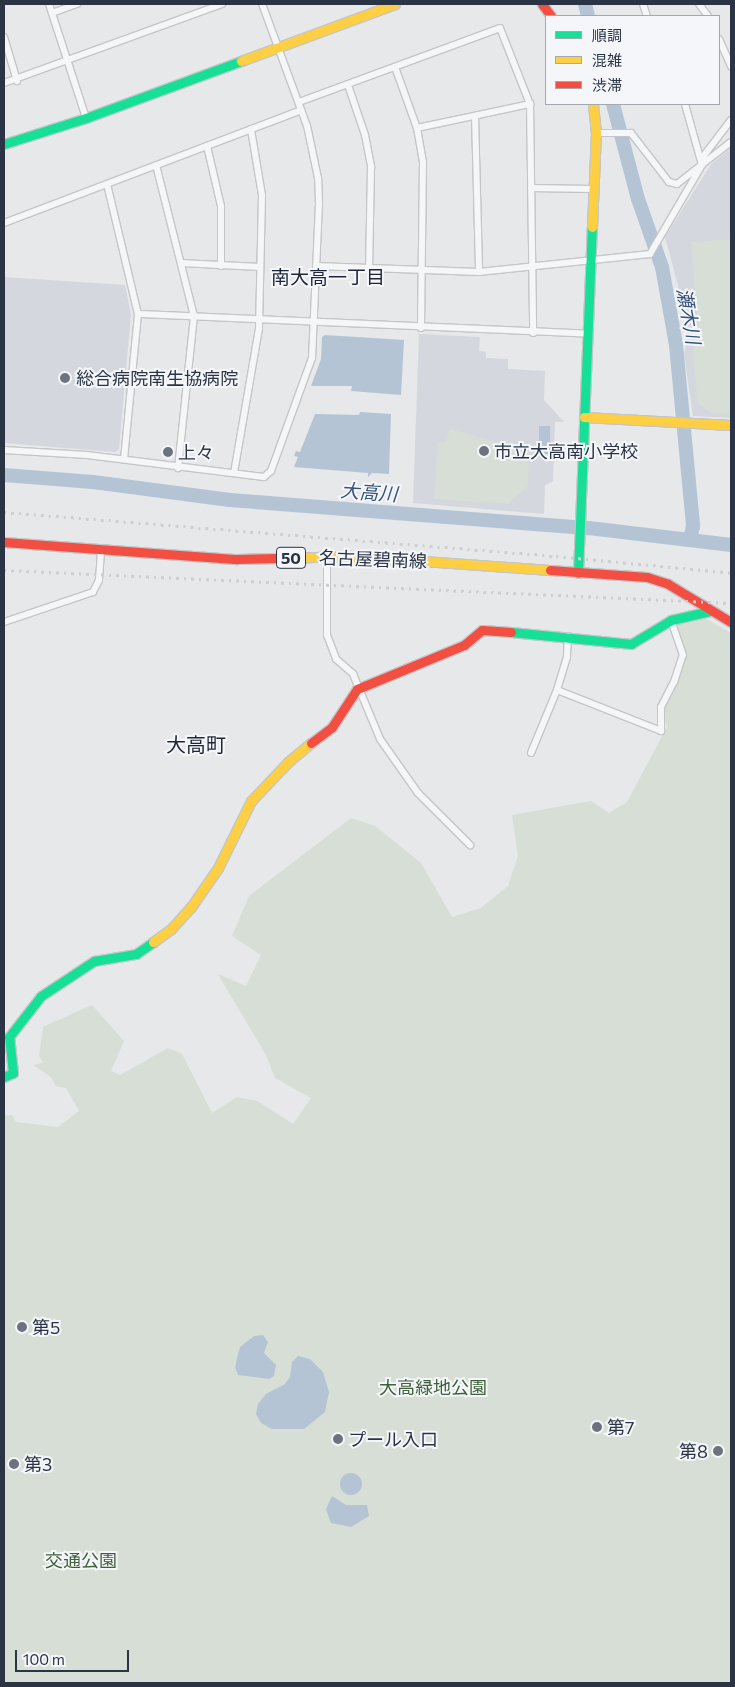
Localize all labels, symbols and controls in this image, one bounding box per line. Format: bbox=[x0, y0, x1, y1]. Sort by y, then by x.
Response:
legend bbox=[545, 15, 720, 105]
text: 順調 bbox=[592, 26, 622, 44]
text: 混雑 bbox=[592, 51, 622, 69]
text: 渋滞 bbox=[592, 76, 622, 94]
district label: 南大高一丁目 bbox=[271, 266, 385, 288]
water label: 瀬木川 bbox=[673, 286, 705, 346]
place label: 総合病院南生協病院 bbox=[76, 367, 238, 389]
marker: 総合病院南生協病院 bbox=[58, 371, 72, 385]
place label: 市立大高南小学校 bbox=[494, 440, 638, 462]
place label: 上々 bbox=[178, 441, 214, 463]
marker: 市立大高南小学校 bbox=[478, 445, 490, 457]
marker: 上々 bbox=[162, 446, 174, 458]
water label: 大高川 bbox=[340, 479, 398, 505]
road number: 50 bbox=[276, 544, 306, 572]
street label: 名古屋碧南線 bbox=[319, 546, 427, 572]
district label: 大高町 bbox=[166, 732, 226, 756]
place label: 第5 bbox=[32, 1316, 60, 1338]
marker: 第5 bbox=[16, 1321, 28, 1333]
park label: 大高緑地公園 bbox=[379, 1376, 487, 1398]
place label: 第7 bbox=[607, 1416, 635, 1438]
marker: 第7 bbox=[591, 1421, 603, 1433]
place label: プール入口 bbox=[348, 1428, 438, 1450]
marker: プール入口 bbox=[332, 1433, 344, 1445]
place label: 第8 bbox=[679, 1440, 708, 1462]
marker: 第8 bbox=[712, 1445, 724, 1457]
place label: 第3 bbox=[24, 1453, 52, 1475]
marker: 第3 bbox=[8, 1458, 20, 1470]
park label: 交通公園 bbox=[45, 1549, 117, 1571]
scale bar bbox=[18, 1640, 131, 1672]
text: 100 m bbox=[23, 1650, 65, 1668]

